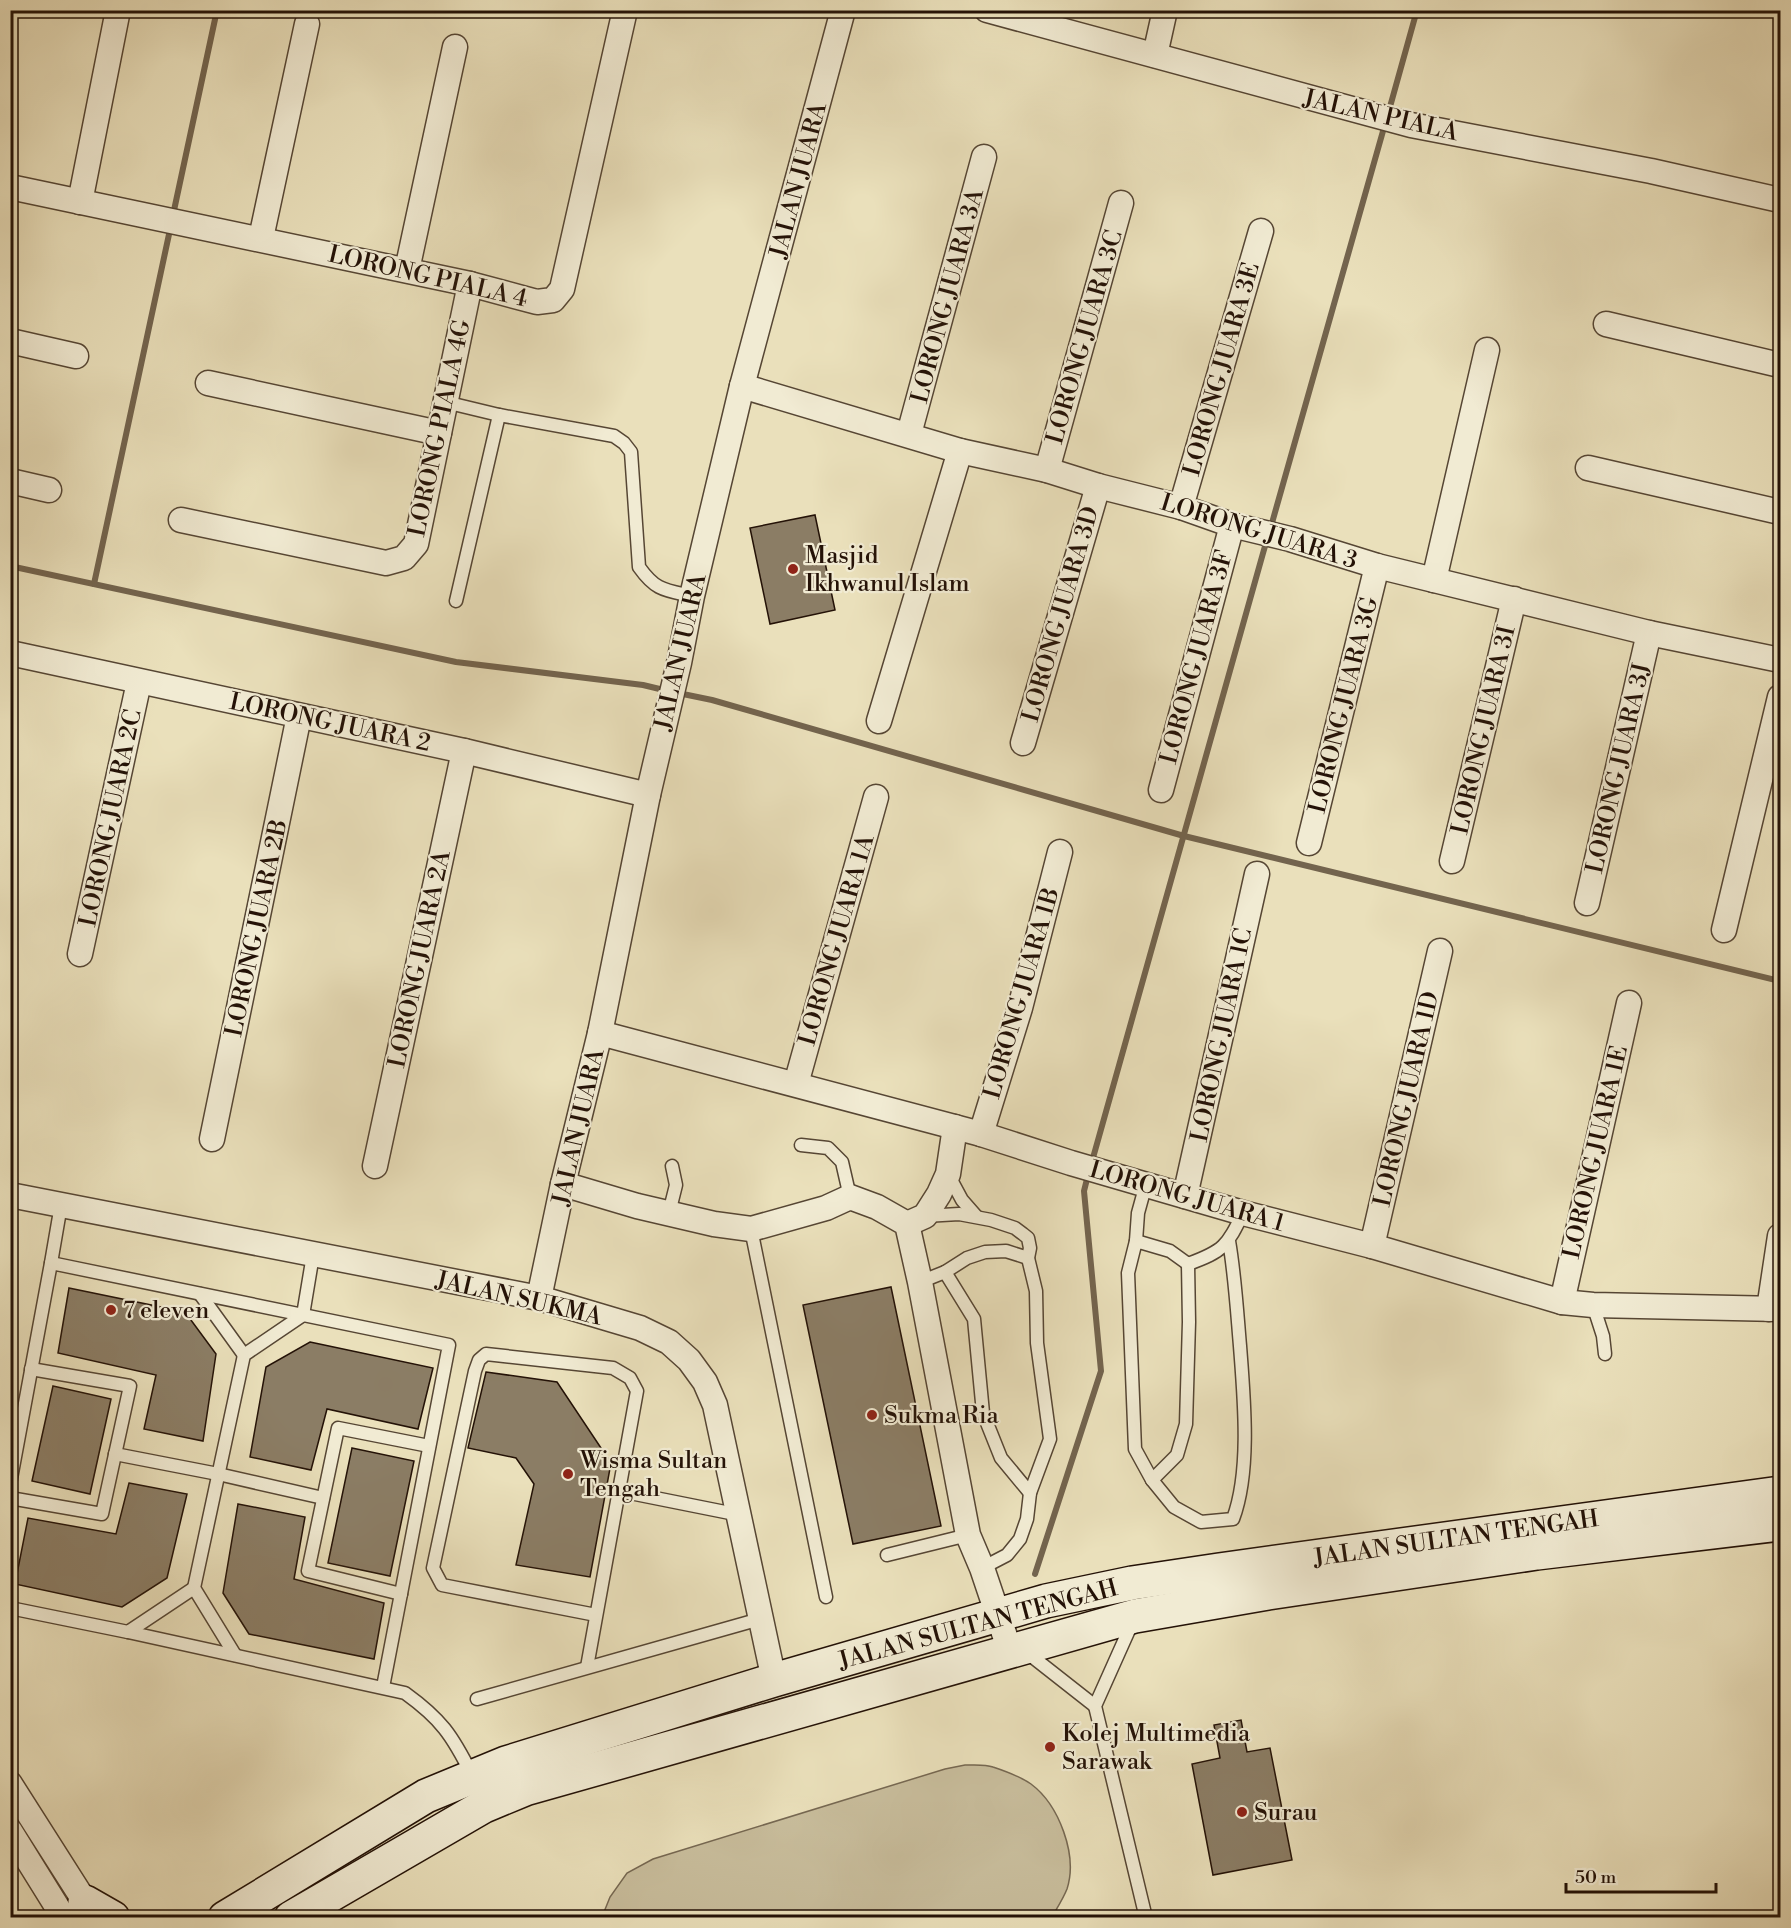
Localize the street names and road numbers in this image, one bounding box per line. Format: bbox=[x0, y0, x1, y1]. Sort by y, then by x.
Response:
street label: JALAN PIALA bbox=[1300, 83, 1462, 148]
street label: JALAN JUARA bbox=[764, 99, 834, 262]
street label: LORONG JUARA 3A bbox=[905, 185, 991, 407]
street label: LORONG JUARA 3C bbox=[1040, 227, 1130, 448]
street label: LORONG PIALA 4 bbox=[325, 239, 530, 315]
street label: LORONG JUARA 3E bbox=[1177, 259, 1267, 480]
street label: LORONG PIALA 4G bbox=[402, 316, 478, 540]
street label: LORONG JUARA 3 bbox=[1157, 488, 1361, 576]
street label: LORONG JUARA 3D bbox=[1016, 503, 1106, 726]
street label: LORONG JUARA 3F bbox=[1154, 547, 1240, 768]
street label: JALAN JUARA bbox=[648, 571, 714, 734]
street label: LORONG JUARA 3G bbox=[1303, 594, 1385, 817]
street label: LORONG JUARA 3I bbox=[1445, 623, 1523, 838]
street label: LORONG JUARA 3J bbox=[1580, 660, 1658, 877]
street label: LORONG JUARA 2 bbox=[226, 687, 433, 759]
street label: LORONG JUARA 2C bbox=[73, 707, 149, 930]
street label: LORONG JUARA 2B bbox=[219, 817, 295, 1040]
street label: LORONG JUARA 1A bbox=[792, 831, 882, 1049]
street label: LORONG JUARA 2A bbox=[382, 847, 458, 1071]
street label: LORONG JUARA 1B bbox=[977, 884, 1066, 1102]
street label: LORONG JUARA 1C bbox=[1185, 925, 1259, 1145]
street label: LORONG JUARA 1D bbox=[1368, 989, 1446, 1210]
street label: LORONG JUARA 1E bbox=[1557, 1043, 1635, 1262]
street label: JALAN JUARA bbox=[546, 1046, 612, 1209]
street label: LORONG JUARA 1 bbox=[1086, 1155, 1288, 1239]
street label: JALAN SUKMA bbox=[432, 1265, 605, 1333]
street label: JALAN SULTAN TENGAH bbox=[1311, 1504, 1601, 1574]
street label: JALAN SULTAN TENGAH bbox=[834, 1573, 1121, 1677]

